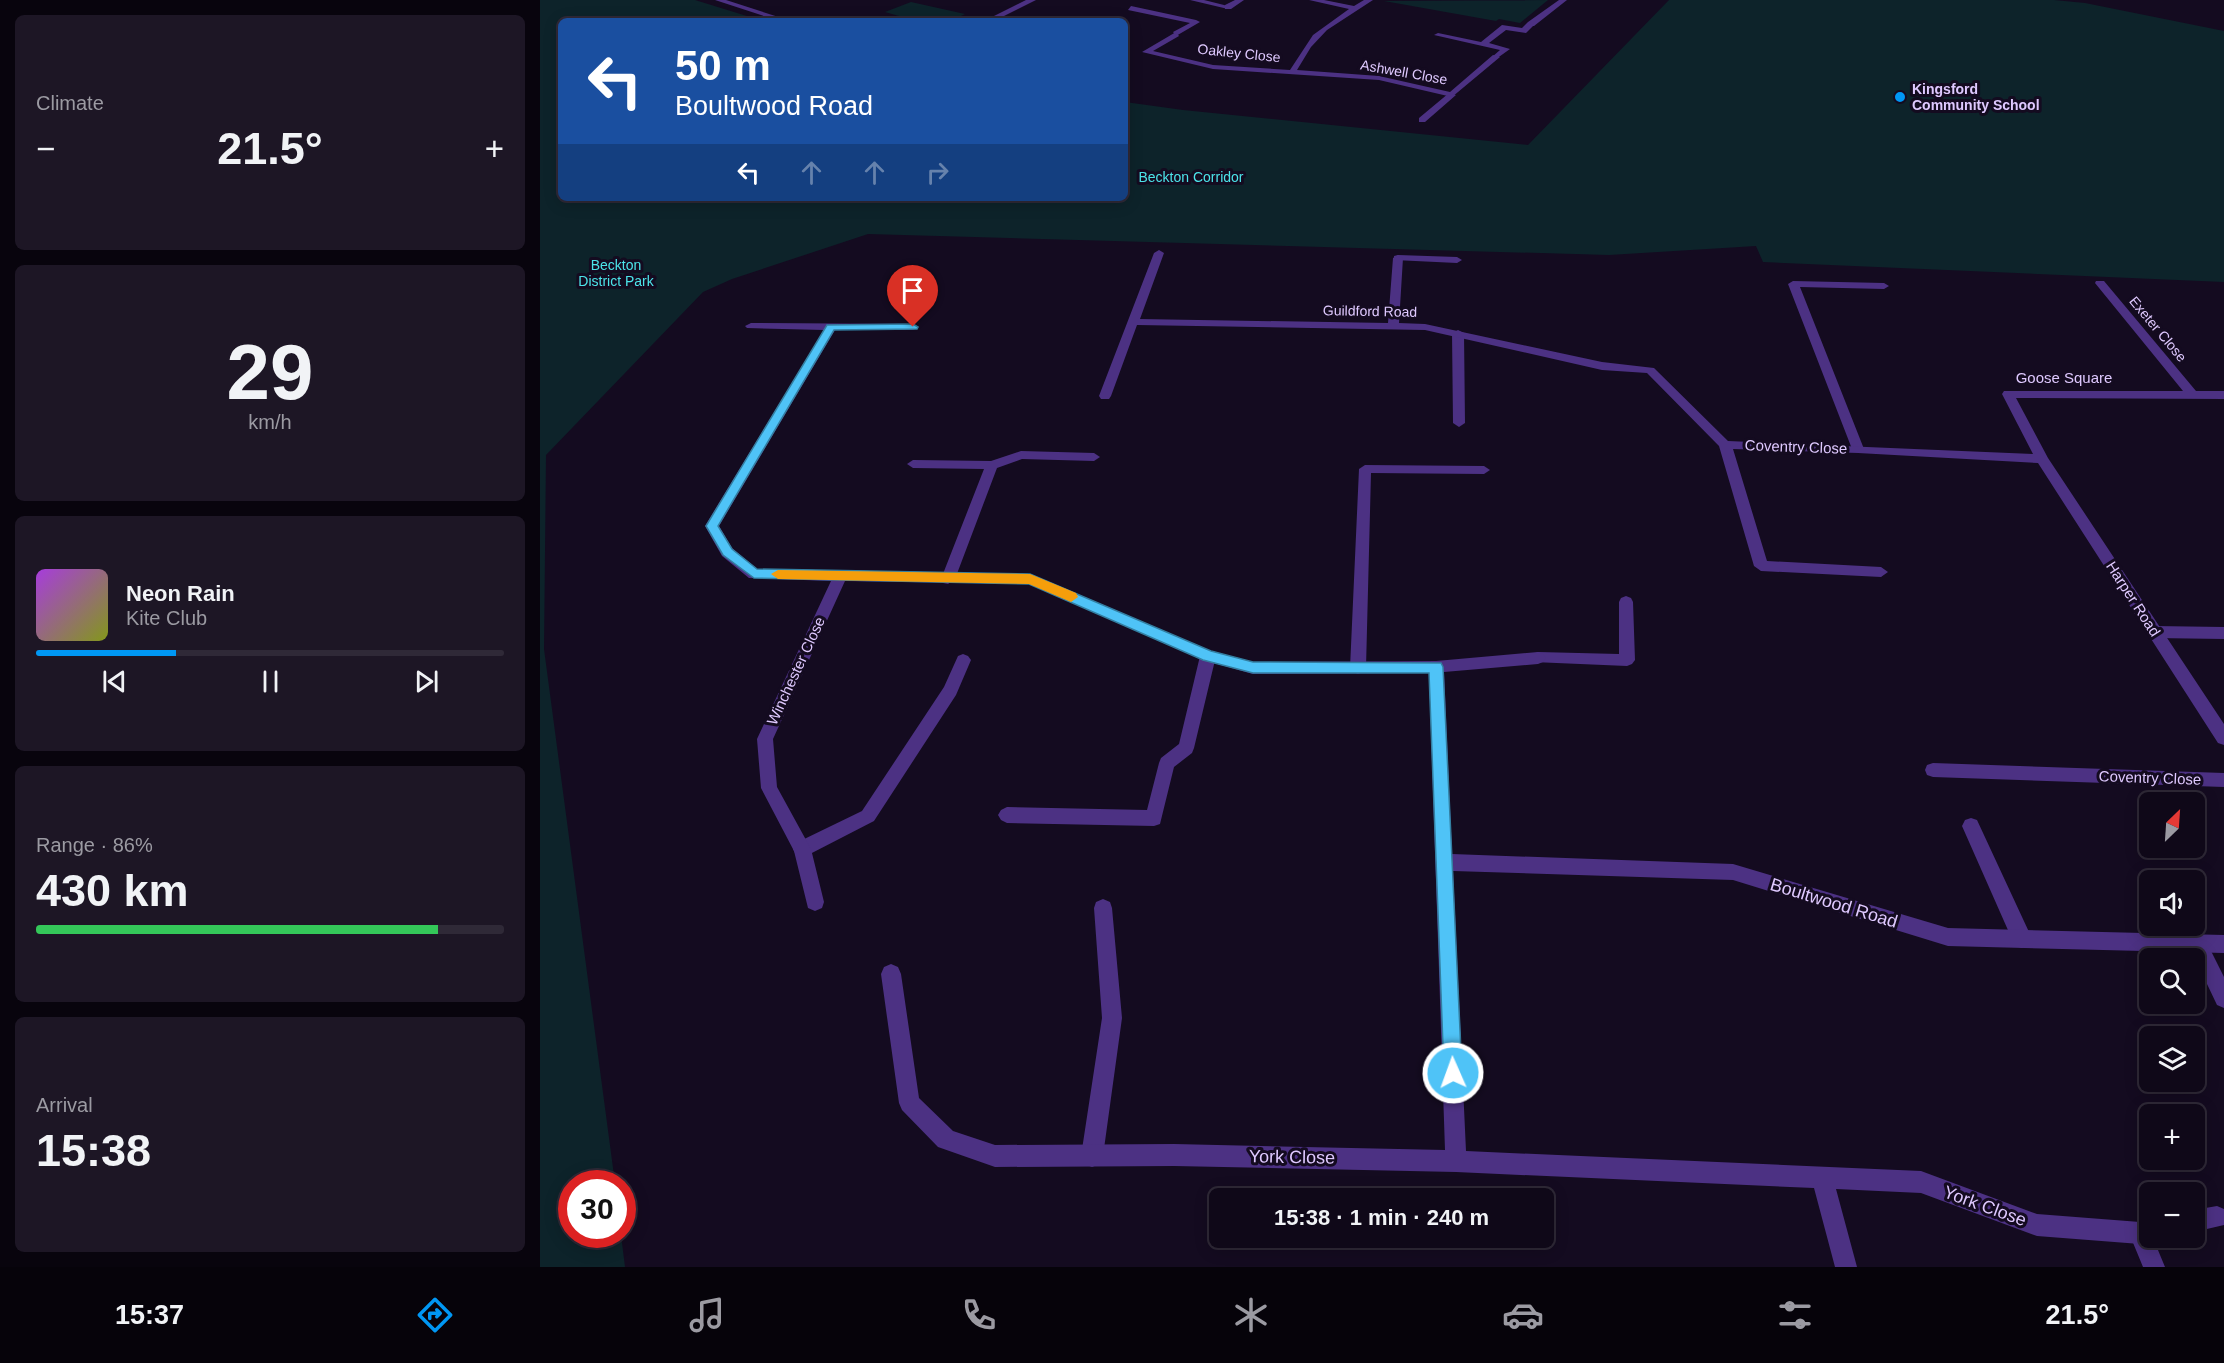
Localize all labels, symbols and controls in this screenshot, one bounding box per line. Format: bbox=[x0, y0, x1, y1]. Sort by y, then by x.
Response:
street label: Oakley Close bbox=[1197, 41, 1281, 65]
icon: left bbox=[576, 42, 654, 120]
text: 50 m bbox=[675, 42, 771, 89]
street label: Ashwell Close bbox=[1359, 56, 1449, 88]
place label: Kingsford Community School bbox=[1912, 81, 2040, 113]
marker: Kingsford Community School bbox=[1893, 90, 1907, 104]
text: Boultwood Road bbox=[675, 91, 873, 121]
text: Climate bbox=[36, 92, 104, 114]
text: 21.5° bbox=[217, 123, 323, 174]
text: − bbox=[36, 130, 55, 167]
text: + bbox=[485, 130, 504, 167]
icon: left bbox=[732, 156, 765, 189]
icon: ahead bbox=[795, 156, 828, 189]
icon: ahead bbox=[858, 156, 891, 189]
icon: right bbox=[921, 156, 954, 189]
park label: Beckton Corridor bbox=[1138, 169, 1244, 185]
park label: Beckton District Park bbox=[578, 257, 655, 289]
pin bbox=[887, 265, 938, 327]
icon: arrive bbox=[896, 274, 929, 307]
street label: Exeter Close bbox=[2126, 293, 2190, 365]
street label: Guildford Road bbox=[1323, 302, 1417, 320]
text: 29 bbox=[227, 328, 313, 416]
street label: Goose Square bbox=[2016, 369, 2112, 386]
text: km/h bbox=[248, 411, 292, 433]
street label: Coventry Close bbox=[1744, 436, 1848, 457]
street label: Harper Road bbox=[2103, 558, 2164, 639]
text: Neon Rain bbox=[126, 581, 235, 606]
text: Kite Club bbox=[126, 607, 207, 629]
street label: Winchester Close bbox=[763, 614, 828, 728]
icon: previous bbox=[98, 665, 131, 698]
icon: pause bbox=[254, 665, 287, 698]
icon: next bbox=[410, 665, 443, 698]
street label: Coventry Close bbox=[2098, 767, 2202, 788]
north arrow bbox=[2139, 792, 2205, 858]
map controls bbox=[2139, 792, 2205, 1248]
text: Range · 86% bbox=[36, 834, 153, 856]
text: 430 km bbox=[36, 865, 189, 916]
button: sound bbox=[2139, 870, 2205, 936]
street label: Boultwood Road bbox=[1768, 874, 1900, 932]
button: search bbox=[2139, 948, 2205, 1014]
button: layers bbox=[2139, 1026, 2205, 1092]
position arrow bbox=[1421, 1041, 1485, 1105]
text: Arrival bbox=[36, 1094, 93, 1116]
button: + bbox=[2139, 1104, 2205, 1170]
text: 15:38 bbox=[36, 1125, 151, 1176]
street label: York Close bbox=[1249, 1146, 1335, 1168]
speed limit sign: 30 bbox=[558, 1170, 636, 1248]
street label: York Close bbox=[1941, 1182, 2029, 1230]
button: − bbox=[2139, 1182, 2205, 1248]
text: 15:38 · 1 min · 240 m bbox=[1274, 1205, 1489, 1230]
icon: directions bbox=[414, 1294, 456, 1336]
icon: music bbox=[686, 1294, 728, 1336]
icon: phone bbox=[958, 1294, 1000, 1336]
icon: climate bbox=[1230, 1294, 1272, 1336]
icon: car bbox=[1502, 1294, 1544, 1336]
icon: filters bbox=[1774, 1294, 1816, 1336]
text: 15:37 bbox=[115, 1300, 184, 1330]
text: 21.5° bbox=[2046, 1300, 2109, 1330]

